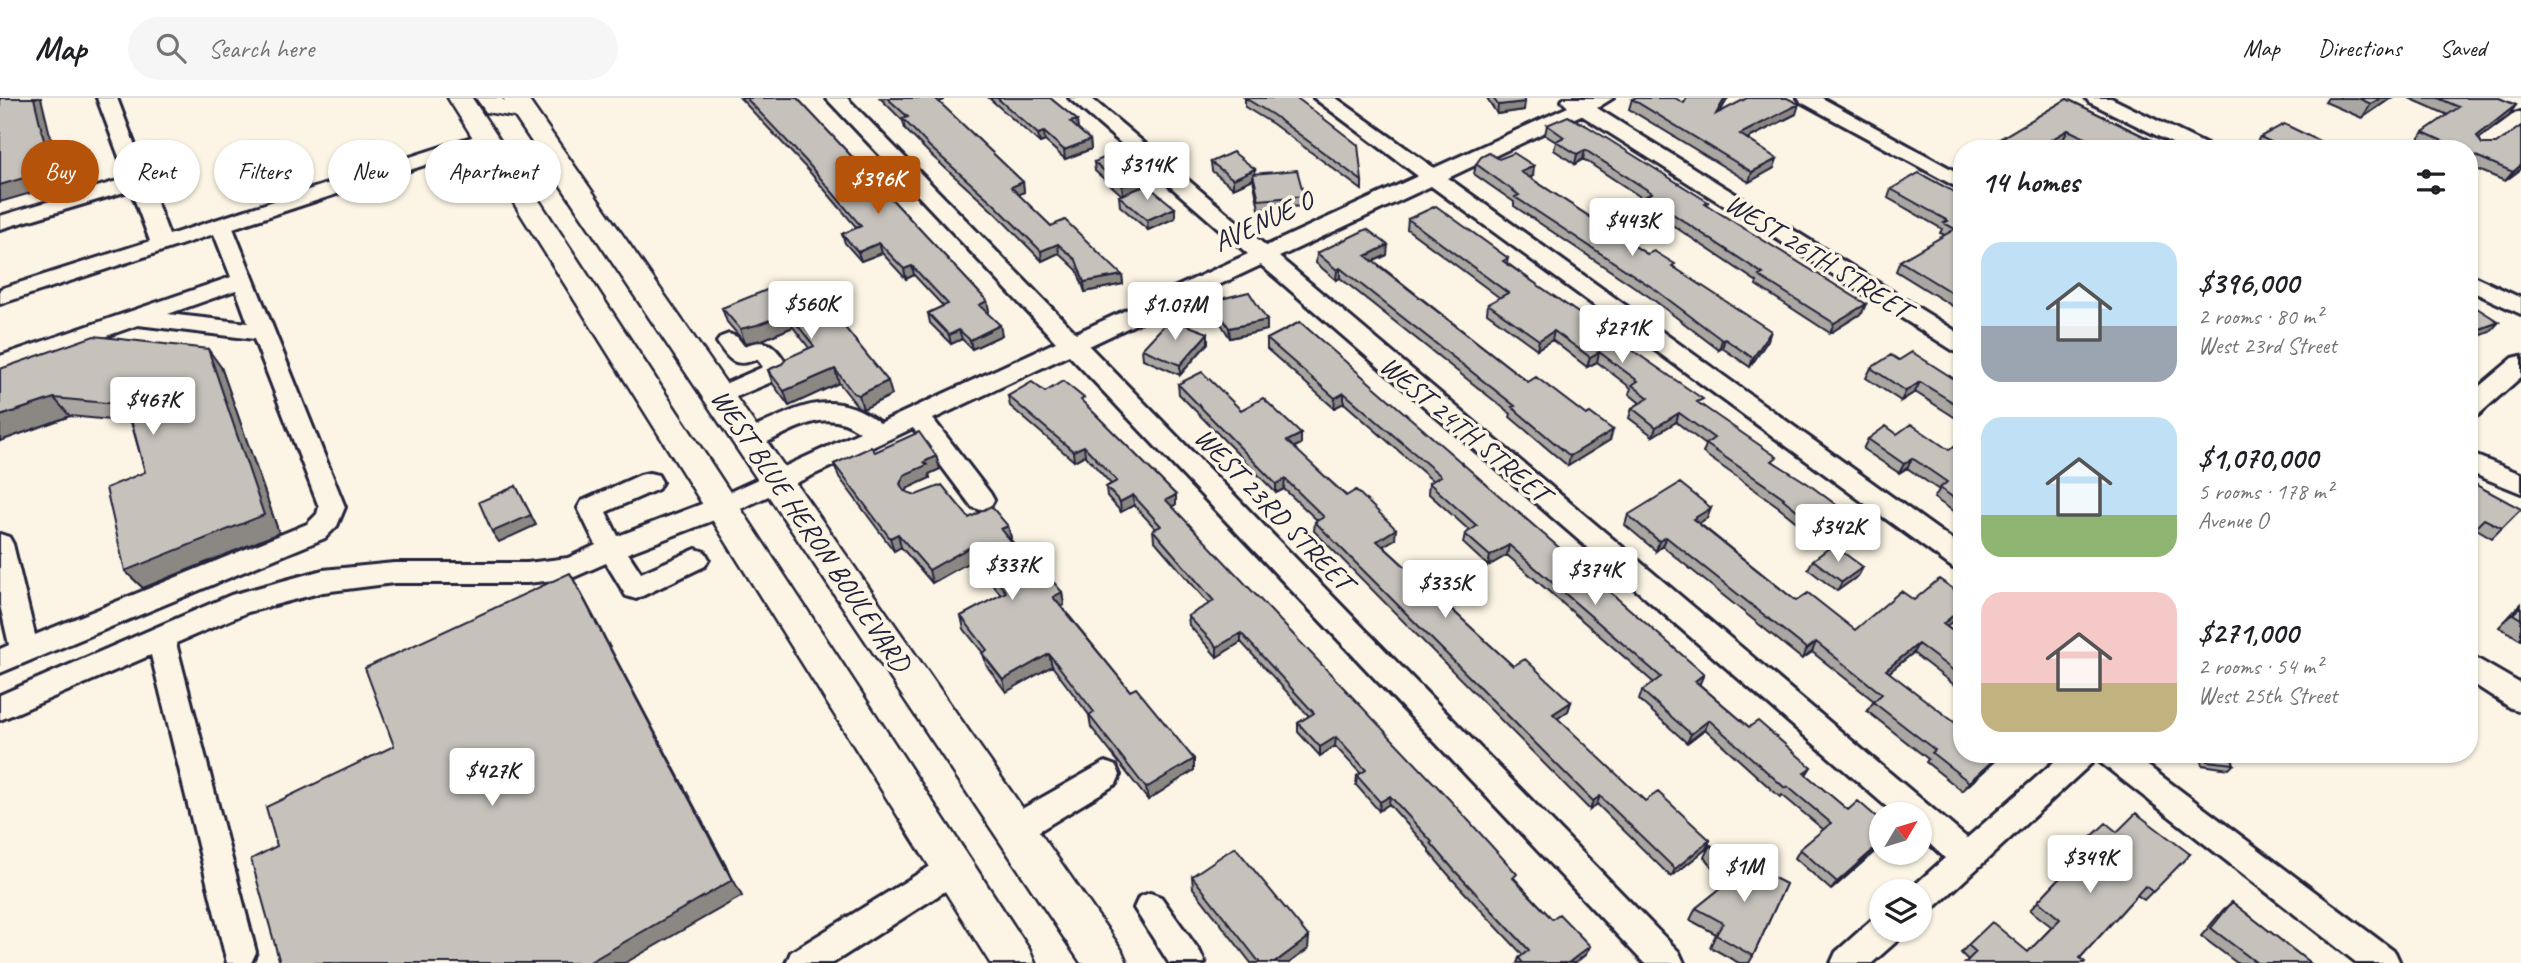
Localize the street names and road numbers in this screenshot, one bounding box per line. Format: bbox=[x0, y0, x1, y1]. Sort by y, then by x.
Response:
street label: AVENUE O bbox=[1208, 181, 1321, 259]
street label: WEST 26TH STREET bbox=[1719, 185, 1923, 330]
street label: WEST 24TH STREET bbox=[1373, 348, 1562, 515]
street label: WEST BLUE HERON BOULEVARD bbox=[703, 382, 920, 680]
street label: WEST 23RD STREET bbox=[1187, 420, 1366, 603]

